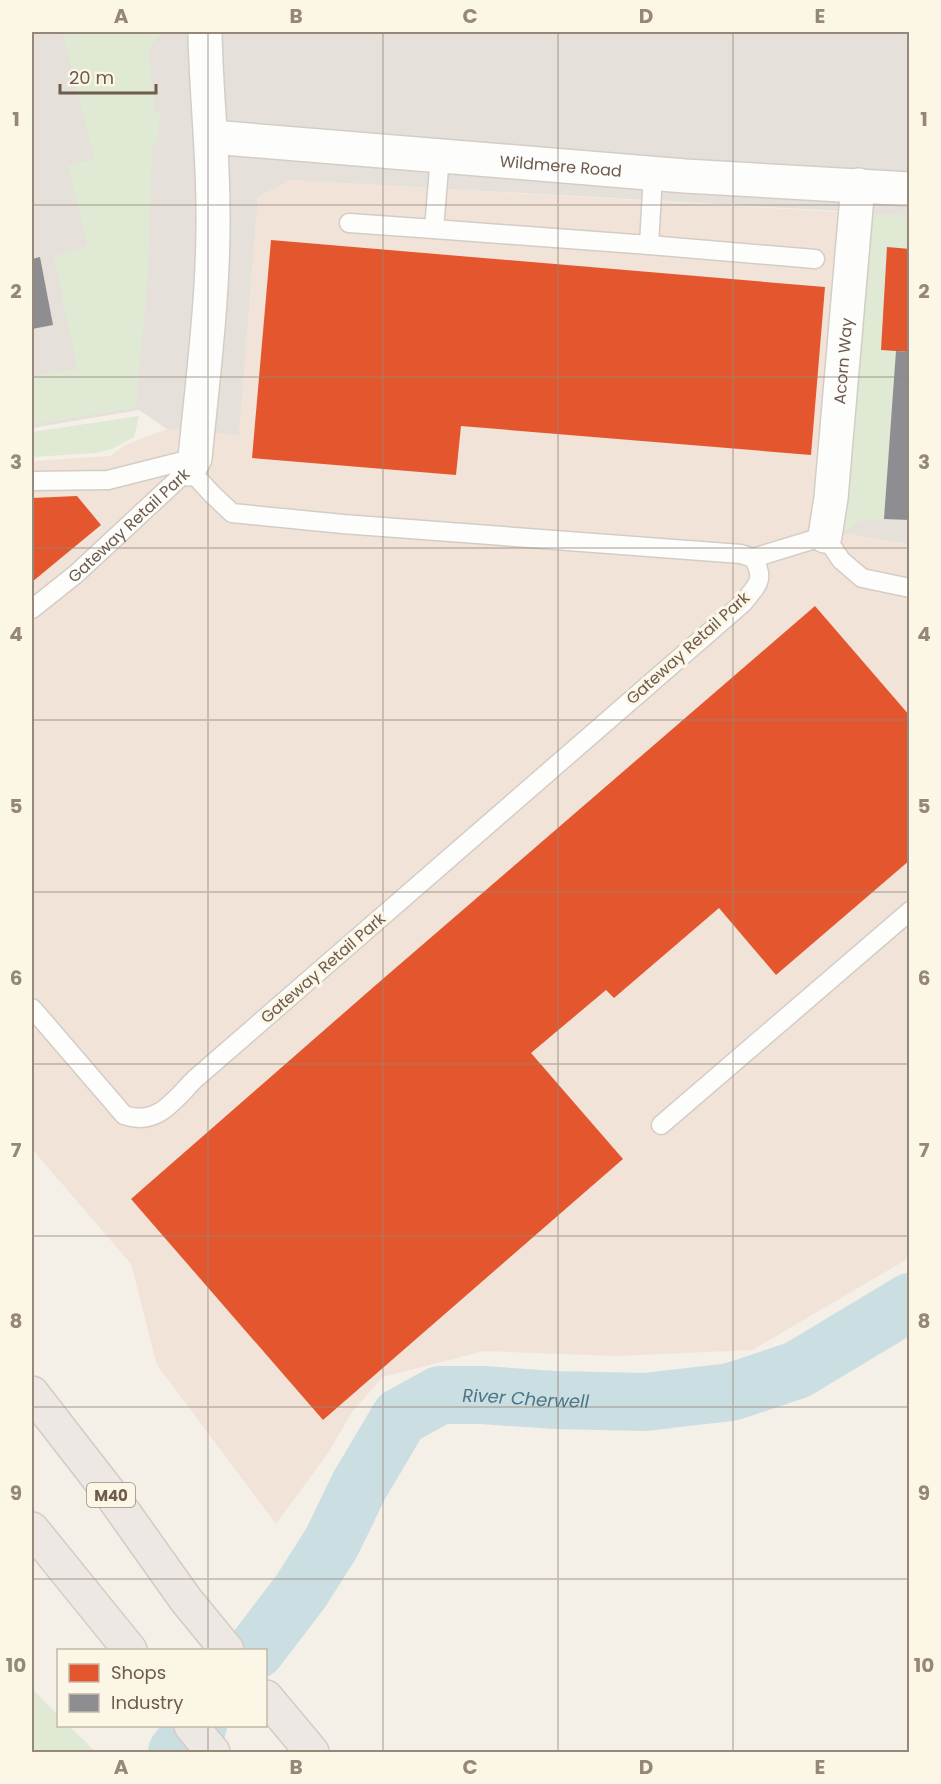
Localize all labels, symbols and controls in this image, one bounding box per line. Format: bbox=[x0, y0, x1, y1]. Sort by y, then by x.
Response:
text: A bbox=[114, 2, 129, 30]
text: B bbox=[289, 2, 303, 30]
text: C bbox=[462, 2, 478, 30]
text: D bbox=[639, 2, 653, 30]
text: E bbox=[815, 2, 825, 30]
scale bar bbox=[60, 57, 156, 95]
text: 20 m bbox=[69, 65, 114, 90]
text: 1 bbox=[12, 105, 20, 133]
text: 1 bbox=[920, 105, 928, 133]
street label: Wildmere Road bbox=[499, 149, 623, 182]
text: 2 bbox=[10, 277, 22, 305]
text: 2 bbox=[918, 277, 930, 305]
street label: Acorn Way bbox=[828, 317, 858, 405]
text: 3 bbox=[10, 448, 22, 476]
text: 3 bbox=[918, 448, 930, 476]
street label: Gateway Retail Park bbox=[63, 462, 195, 588]
street label: Gateway Retail Park bbox=[621, 586, 755, 710]
text: 4 bbox=[9, 620, 23, 648]
text: 4 bbox=[917, 620, 931, 648]
text: 5 bbox=[10, 792, 23, 820]
text: 5 bbox=[918, 792, 931, 820]
street label: Gateway Retail Park bbox=[255, 907, 391, 1029]
text: 6 bbox=[10, 964, 22, 992]
text: 6 bbox=[918, 964, 930, 992]
text: 7 bbox=[11, 1136, 22, 1164]
text: 7 bbox=[919, 1136, 930, 1164]
text: 8 bbox=[10, 1307, 22, 1335]
text: 8 bbox=[918, 1307, 930, 1335]
water label: River Cherwell bbox=[462, 1382, 590, 1413]
text: 9 bbox=[10, 1479, 22, 1507]
text: 9 bbox=[918, 1479, 930, 1507]
road number: M40 bbox=[87, 1483, 135, 1507]
legend bbox=[57, 1649, 267, 1727]
text: 10 bbox=[6, 1651, 26, 1679]
text: 10 bbox=[914, 1651, 934, 1679]
text: Shops bbox=[111, 1660, 166, 1685]
text: Industry bbox=[111, 1690, 183, 1715]
text: A bbox=[114, 1753, 129, 1781]
text: B bbox=[289, 1753, 303, 1781]
text: C bbox=[462, 1753, 478, 1781]
text: D bbox=[639, 1753, 653, 1781]
text: E bbox=[815, 1753, 825, 1781]

